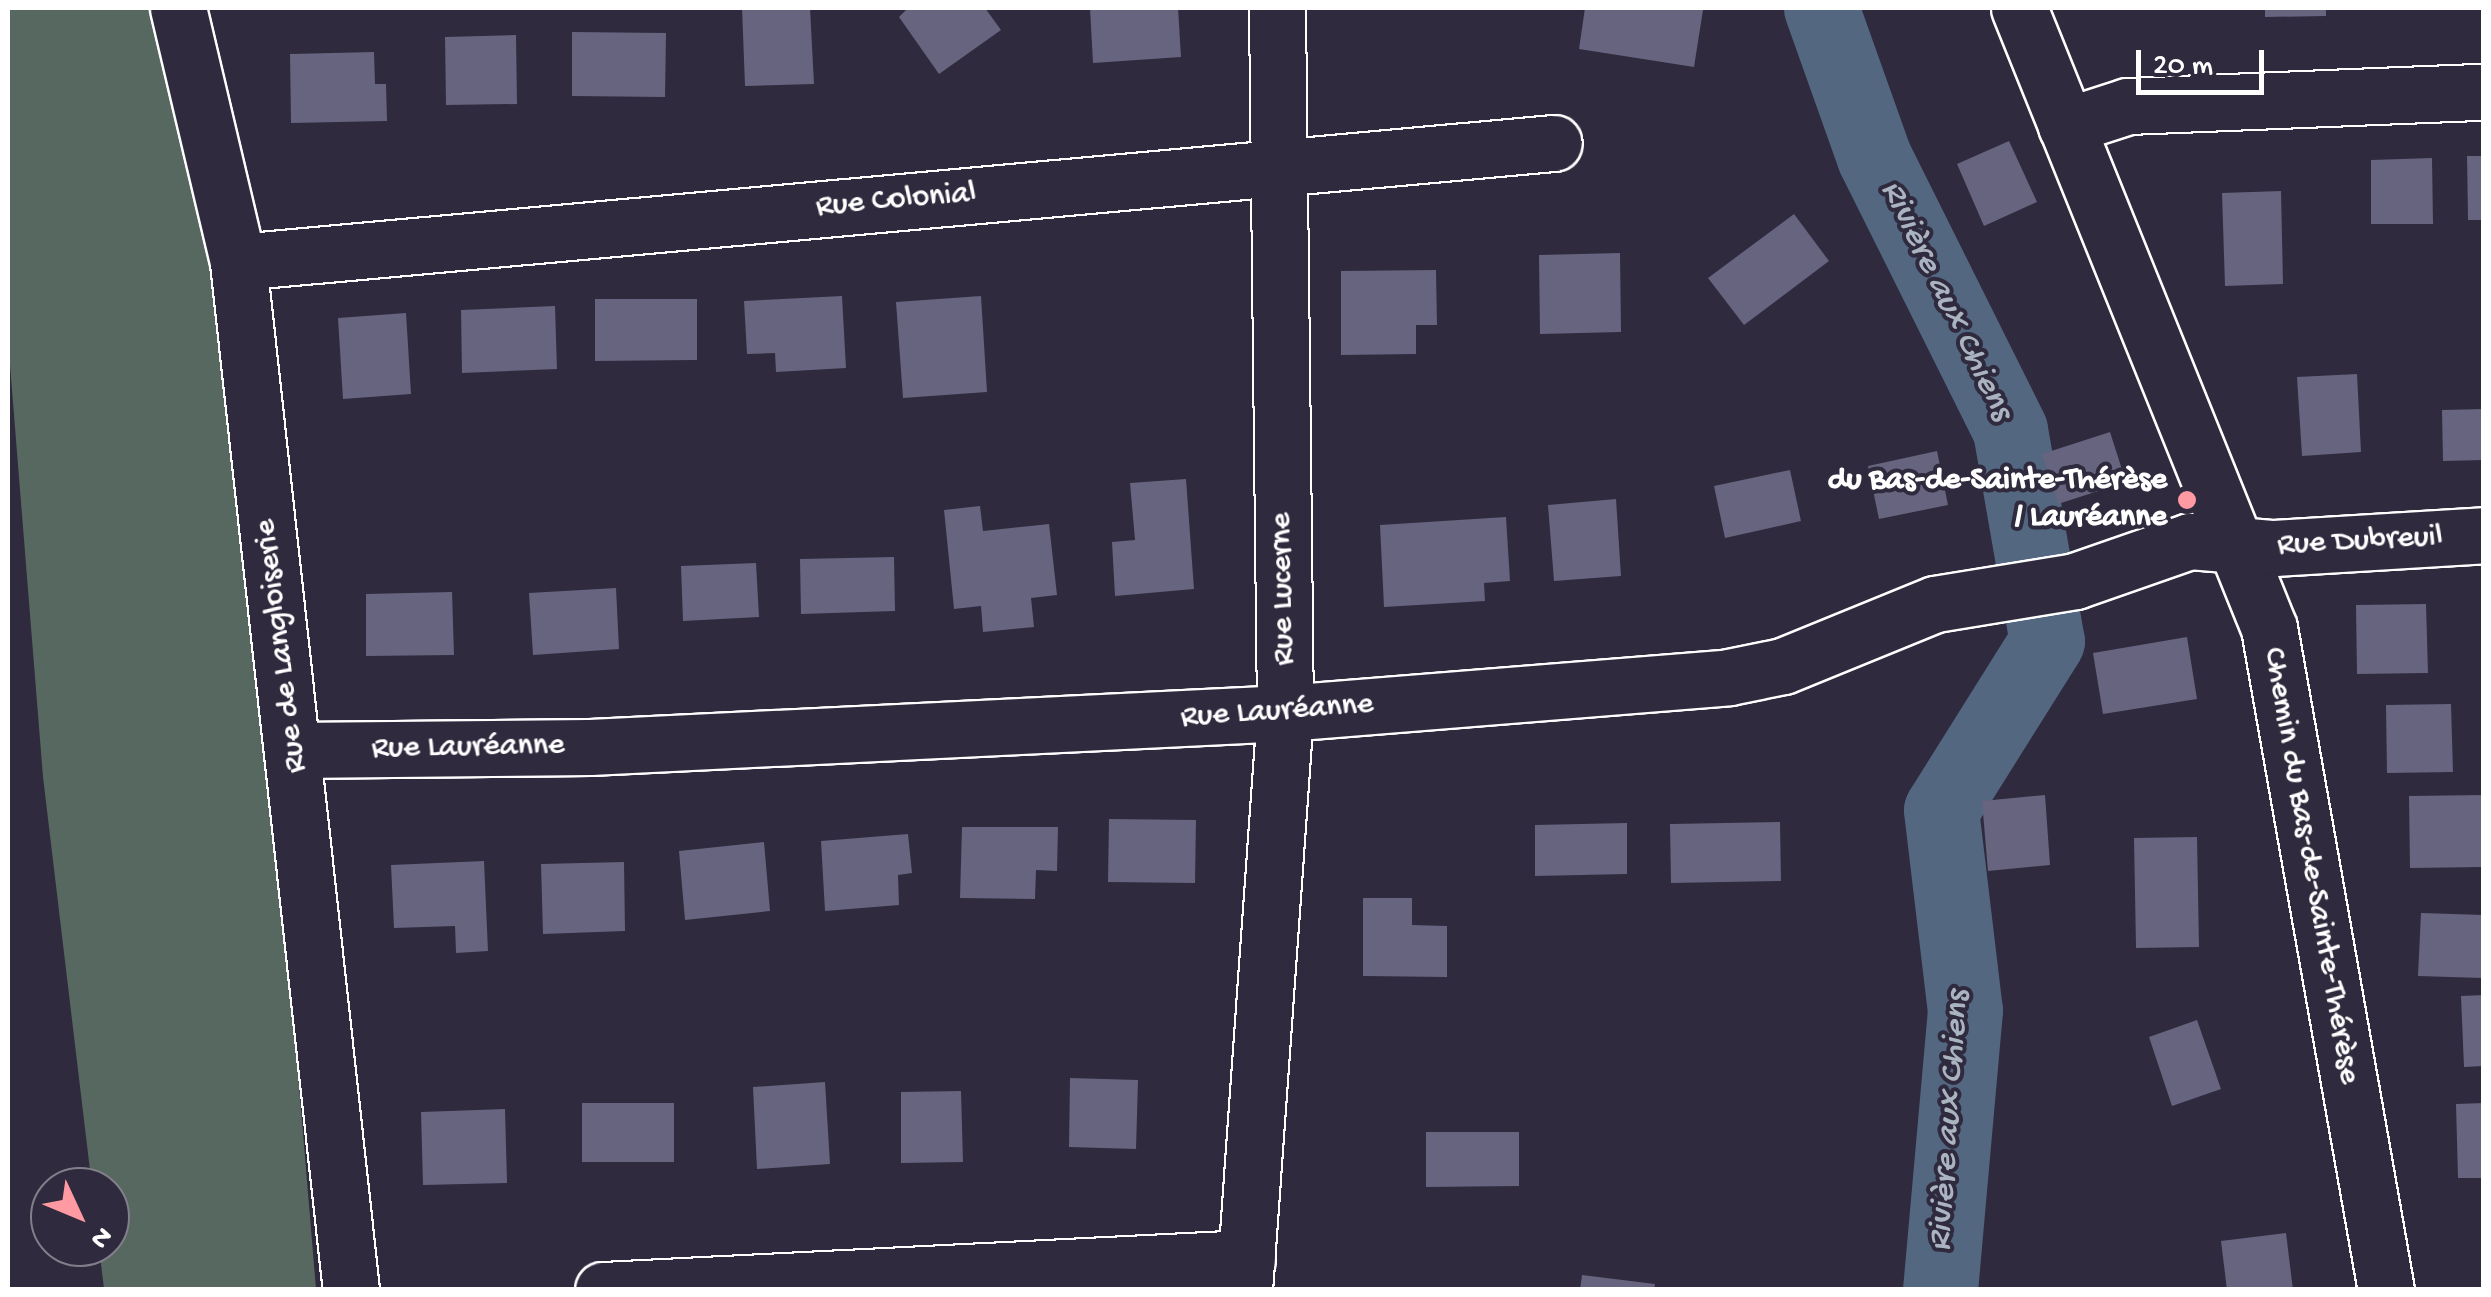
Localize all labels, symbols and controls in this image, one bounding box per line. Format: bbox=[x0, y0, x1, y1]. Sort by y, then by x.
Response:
scale bar bbox=[2141, 30, 2268, 92]
text: 20 m bbox=[2153, 50, 2213, 85]
water label: Rivière aux Chiens bbox=[1869, 174, 2021, 428]
street label: Rue Colonial bbox=[814, 175, 978, 227]
place label: du Bas-de-Sainte-Thérèse / Lauréanne bbox=[1828, 463, 2167, 538]
marker: du Bas-de-Sainte-Thérèse / Lauréanne bbox=[2176, 489, 2198, 511]
street label: Rue Lucerne bbox=[1263, 512, 1305, 666]
street label: Rue de Langloiserie bbox=[247, 517, 317, 775]
street label: Rue Dubreuil bbox=[2276, 518, 2444, 566]
street label: Chemin du Bas-de-Sainte-Thérèse bbox=[2253, 645, 2367, 1087]
street label: Rue Lauréanne bbox=[1179, 686, 1375, 738]
street label: Rue Lauréanne bbox=[371, 727, 565, 769]
water label: Rivière aux Chiens bbox=[1921, 989, 1981, 1253]
north arrow bbox=[30, 1167, 130, 1267]
text: N bbox=[82, 1219, 119, 1255]

